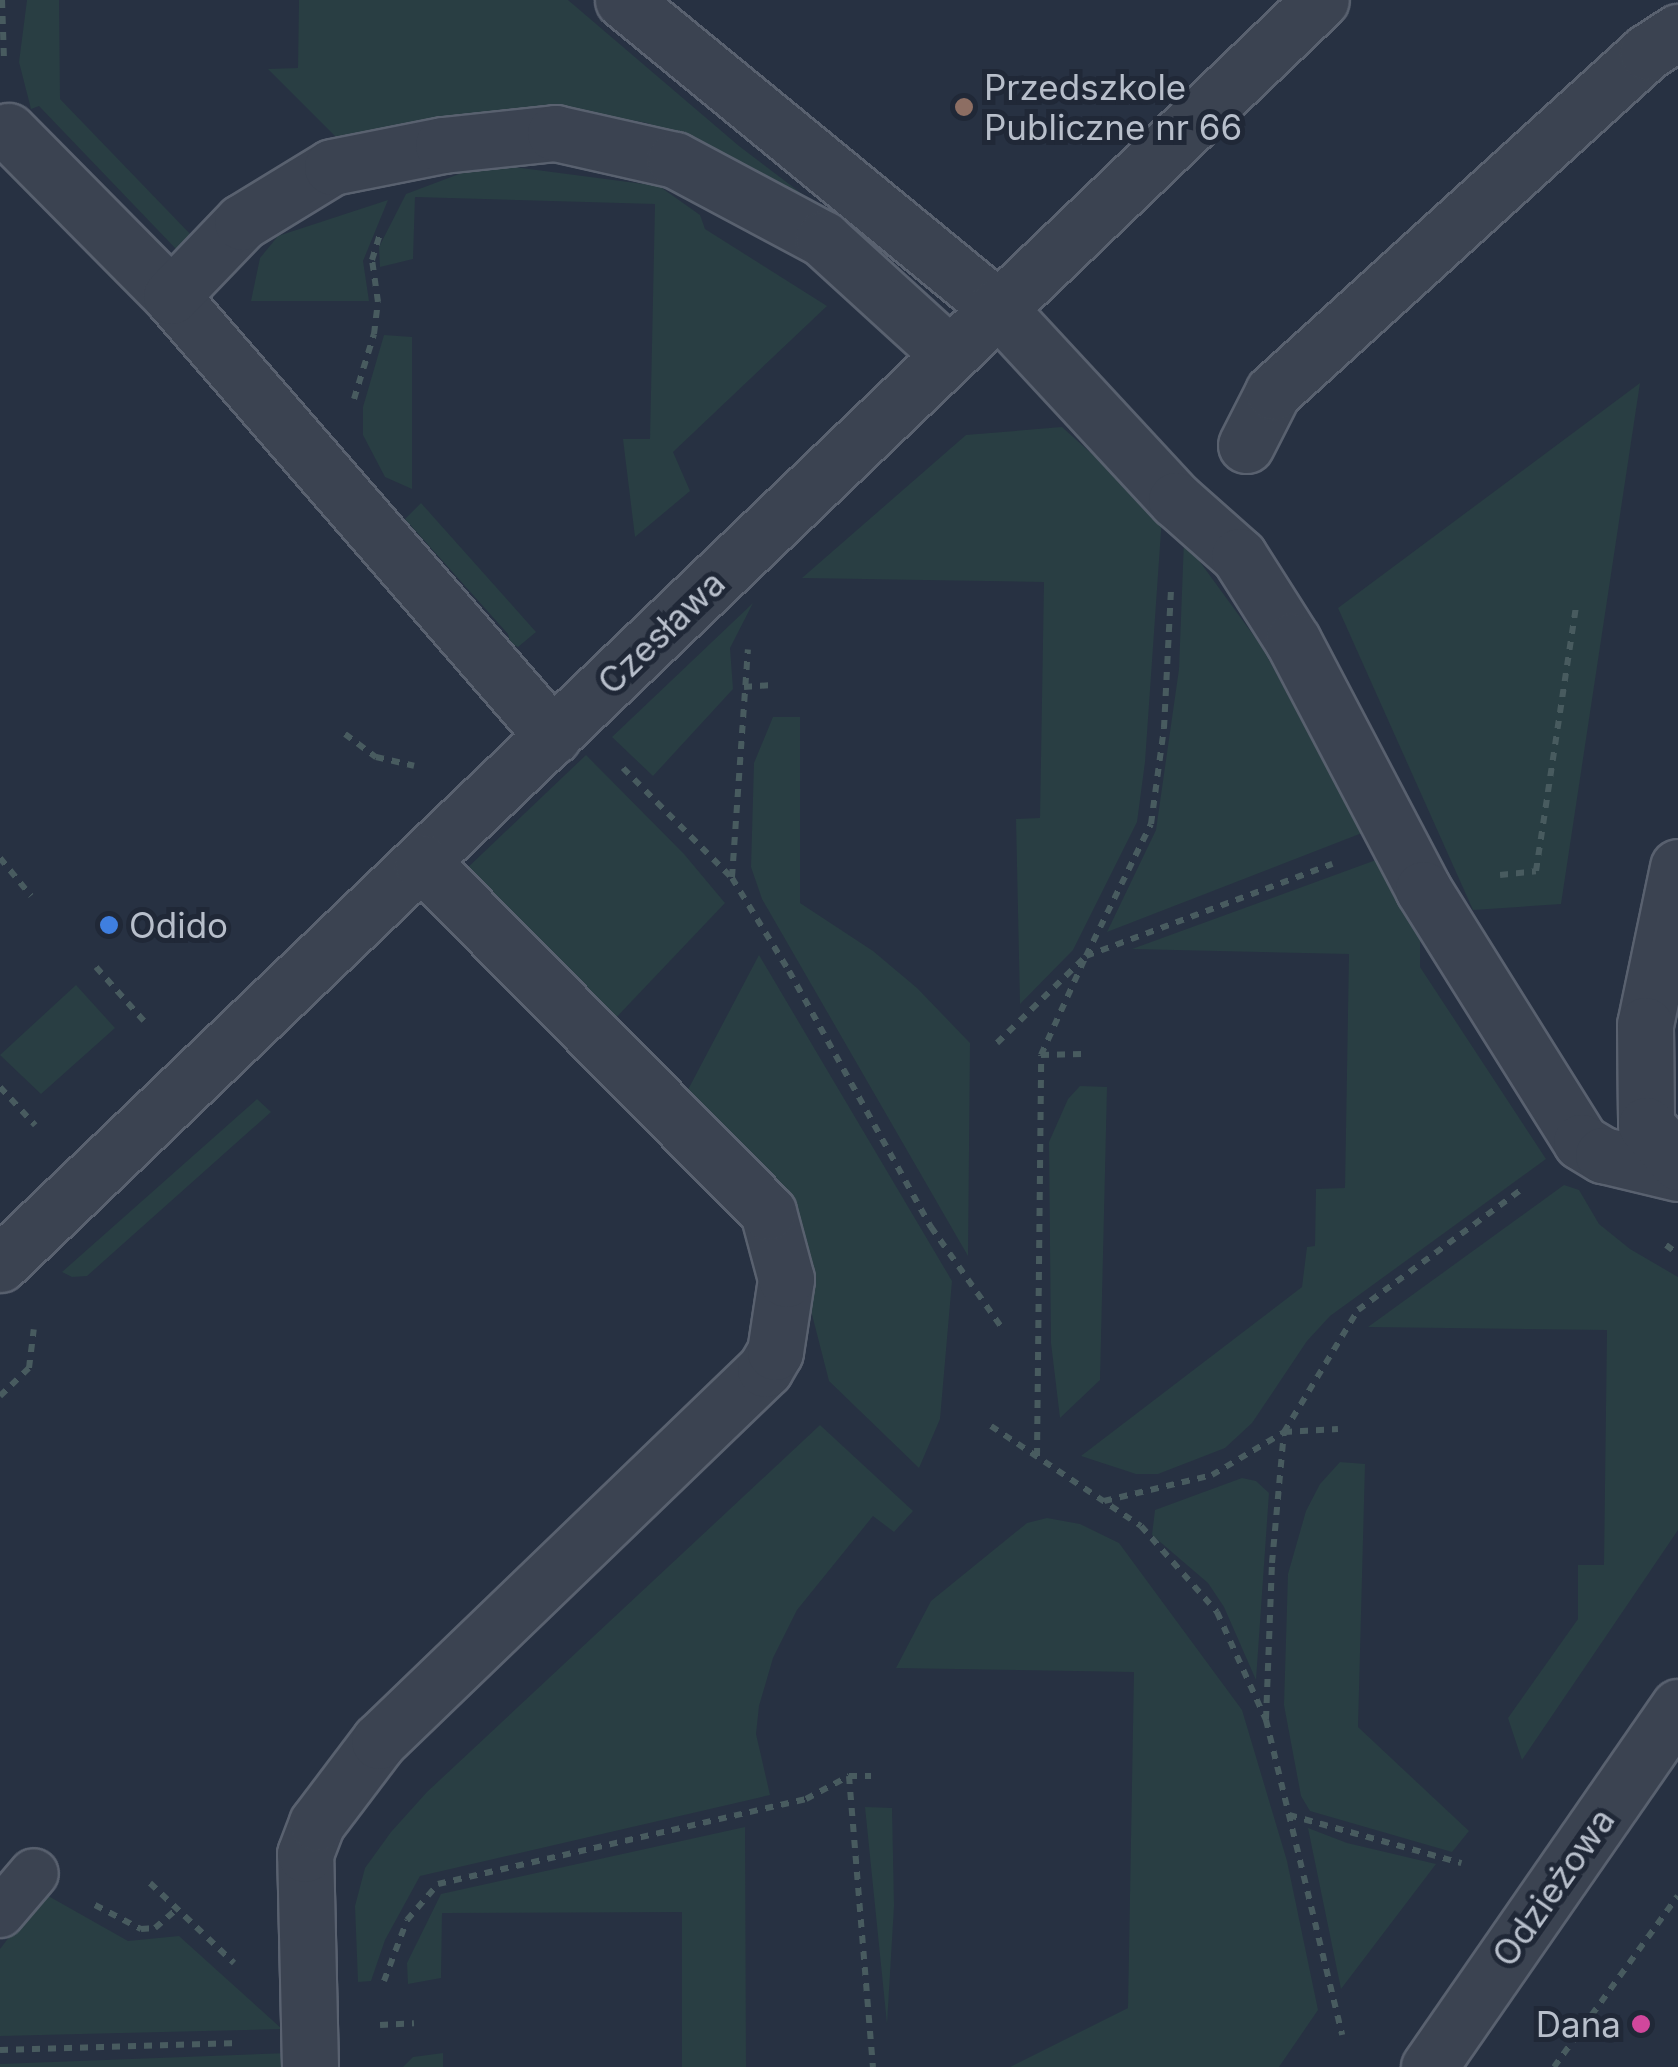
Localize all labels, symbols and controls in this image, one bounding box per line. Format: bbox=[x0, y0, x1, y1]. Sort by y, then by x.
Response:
place label: Przedszkole Publiczne nr 66 bbox=[984, 66, 1242, 148]
marker: Przedszkole Publiczne nr 66 bbox=[953, 96, 975, 118]
street label: Czesława bbox=[589, 561, 733, 703]
place label: Odido bbox=[129, 904, 228, 946]
marker: Odido bbox=[98, 914, 120, 936]
street label: Odzieżowa bbox=[1483, 1800, 1623, 1974]
place label: Dana bbox=[1536, 2003, 1621, 2045]
marker: Dana bbox=[1630, 2013, 1652, 2035]

